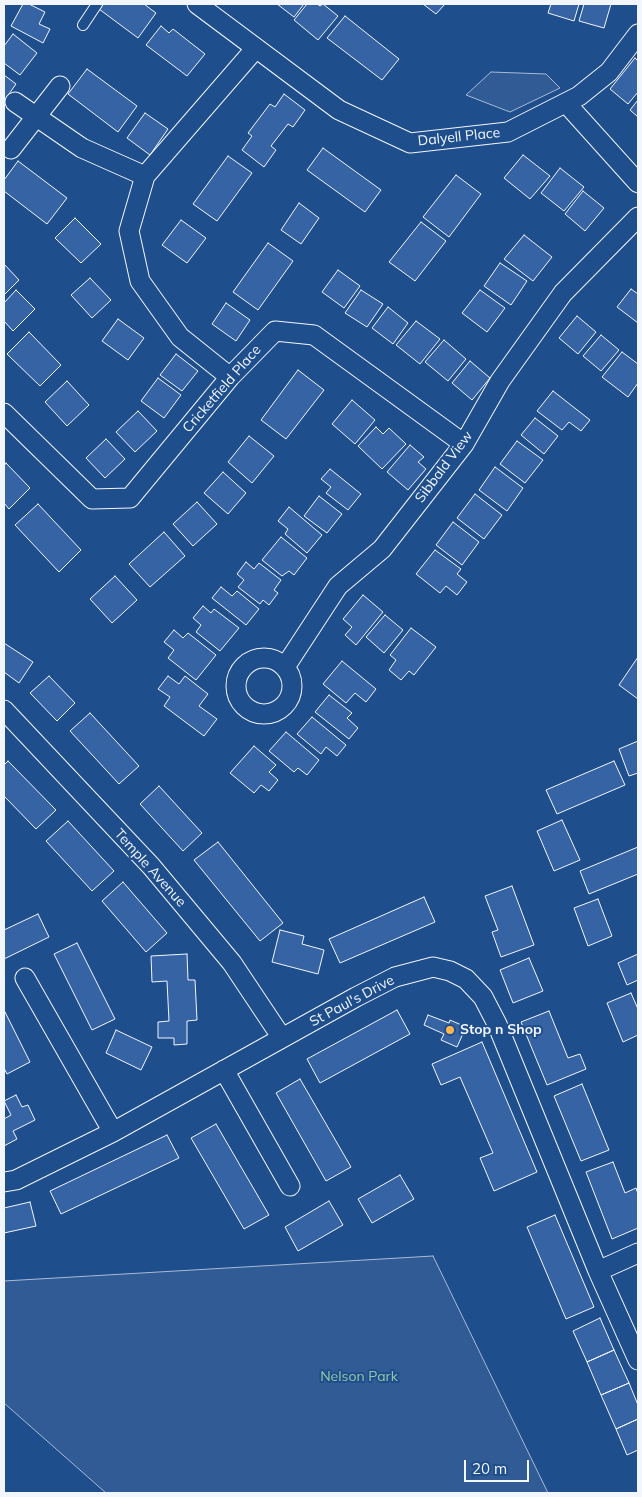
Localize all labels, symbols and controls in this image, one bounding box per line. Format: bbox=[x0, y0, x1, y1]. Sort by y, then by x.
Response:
street label: Dalyell Place bbox=[417, 124, 501, 150]
street label: Cricketfield Place bbox=[179, 342, 265, 436]
street label: Sibbald View bbox=[412, 428, 476, 506]
street label: Temple Avenue bbox=[111, 826, 189, 910]
street label: St Paul's Drive bbox=[307, 972, 397, 1030]
place label: Stop n Shop bbox=[460, 1022, 542, 1038]
marker: Stop n Shop bbox=[444, 1024, 456, 1036]
park label: Nelson Park bbox=[320, 1369, 398, 1385]
scale bar bbox=[467, 1450, 532, 1482]
text: 20 m bbox=[472, 1459, 507, 1478]

